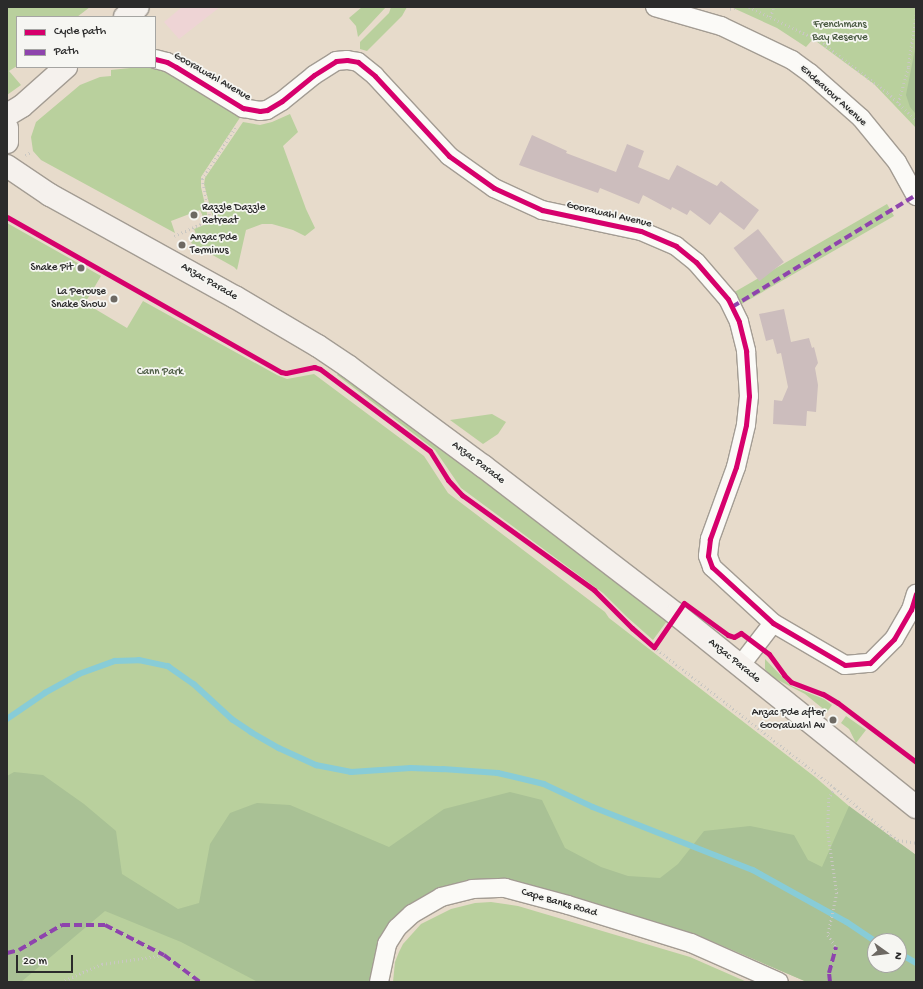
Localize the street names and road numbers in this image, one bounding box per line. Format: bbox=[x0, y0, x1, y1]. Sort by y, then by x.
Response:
street label: Goorawahl Avenue bbox=[171, 50, 253, 104]
street label: Endeavour Avenue bbox=[797, 62, 869, 130]
street label: Goorawahl Avenue bbox=[565, 199, 653, 231]
street label: Anzac Parade bbox=[178, 260, 240, 304]
street label: Anzac Parade bbox=[449, 439, 507, 487]
street label: Anzac Parade bbox=[705, 636, 763, 686]
street label: Cape Banks Road bbox=[520, 886, 598, 920]

